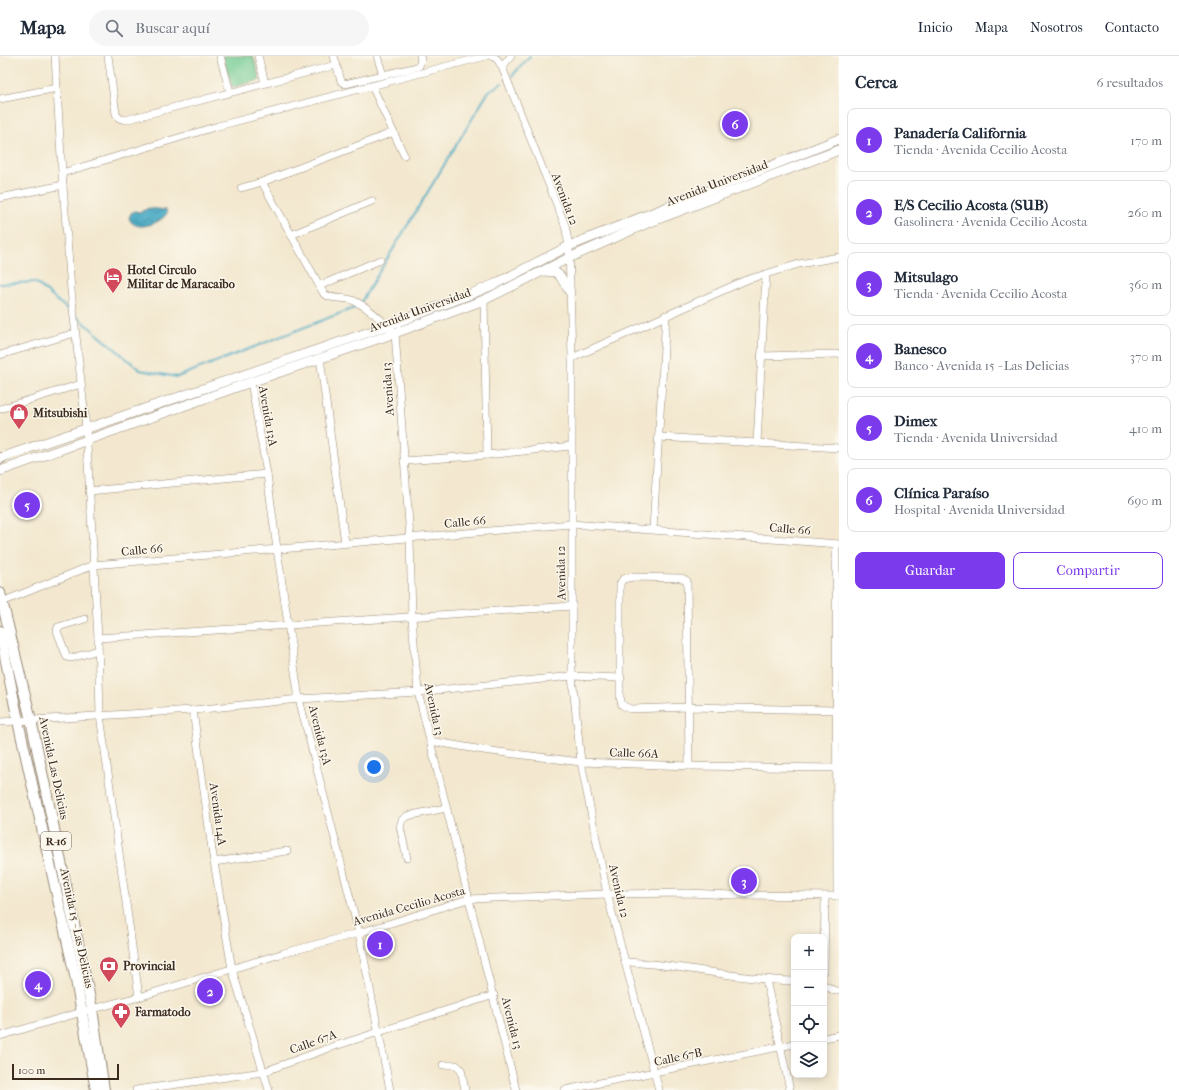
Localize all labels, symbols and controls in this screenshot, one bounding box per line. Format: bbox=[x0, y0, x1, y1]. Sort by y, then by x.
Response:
search box bbox=[89, 10, 369, 46]
text: Mapa bbox=[20, 17, 65, 39]
icon: search bbox=[103, 17, 125, 39]
text: Buscar aquí bbox=[135, 19, 210, 37]
text: Inicio bbox=[918, 19, 953, 36]
text: Mapa bbox=[975, 19, 1008, 36]
text: Nosotros bbox=[1030, 19, 1083, 36]
text: Contacto bbox=[1105, 19, 1159, 36]
text: Cerca bbox=[855, 72, 897, 92]
text: 6 resultados bbox=[1096, 75, 1163, 90]
pin: 6 bbox=[722, 109, 748, 139]
text: Panadería California bbox=[894, 124, 1026, 142]
text: 1 bbox=[867, 133, 871, 148]
text: 170 m bbox=[1130, 133, 1162, 148]
text: Tienda · Avenida Cecilio Acosta bbox=[894, 142, 1067, 157]
street label: Avenida Universidad bbox=[663, 157, 770, 209]
street label: Avenida 12 bbox=[548, 170, 581, 227]
text: E/S Cecilio Acosta (SUB) bbox=[894, 196, 1048, 214]
text: 2 bbox=[866, 205, 872, 220]
text: 260 m bbox=[1128, 205, 1162, 220]
text: Gasolinera · Avenida Cecilio Acosta bbox=[894, 214, 1087, 229]
place label: Hotel Circulo Militar de Maracaibo bbox=[126, 263, 235, 291]
hotel icon: Hotel Circulo Militar de Maracaibo bbox=[102, 266, 124, 294]
text: Mitsulago bbox=[894, 268, 958, 286]
text: 3 bbox=[866, 277, 872, 292]
text: 360 m bbox=[1129, 277, 1162, 292]
street label: Avenida Universidad bbox=[366, 285, 473, 335]
text: Tienda · Avenida Cecilio Acosta bbox=[894, 286, 1067, 301]
text: Banesco bbox=[894, 340, 947, 358]
text: 4 bbox=[865, 349, 873, 364]
text: 370 m bbox=[1130, 349, 1162, 364]
text: Banco · Avenida 15 - Las Delicias bbox=[894, 358, 1069, 373]
street label: Avenida 13 bbox=[379, 362, 397, 417]
street label: Avenida 13A bbox=[256, 384, 280, 448]
shop icon: Mitsubishi bbox=[8, 402, 30, 430]
place label: Mitsubishi bbox=[32, 406, 88, 420]
text: Dimex bbox=[894, 412, 937, 430]
text: 5 bbox=[866, 421, 872, 436]
text: 410 m bbox=[1129, 421, 1162, 436]
text: Tienda · Avenida Universidad bbox=[894, 430, 1058, 445]
text: Clínica Paraíso bbox=[894, 484, 989, 502]
pin: 5 bbox=[14, 490, 40, 520]
text: 6 bbox=[865, 493, 873, 508]
text: 690 m bbox=[1127, 493, 1162, 508]
text: Hospital · Avenida Universidad bbox=[894, 502, 1065, 517]
street label: Calle 66 bbox=[444, 513, 487, 531]
street label: Calle 66 bbox=[769, 520, 812, 538]
street label: Calle 66 bbox=[121, 541, 164, 559]
street label: Avenida 12 bbox=[554, 545, 568, 602]
button: Guardar bbox=[855, 552, 1005, 589]
button: Compartir bbox=[1013, 552, 1163, 589]
street label: Avenida 13 bbox=[421, 680, 446, 737]
street label: Avenida 13A bbox=[306, 703, 334, 767]
street label: Avenida Las Delicias bbox=[36, 714, 72, 821]
street label: Calle 66A bbox=[609, 745, 659, 761]
your location bbox=[364, 757, 384, 777]
street label: Avenida 14A bbox=[207, 781, 229, 847]
road number: R-16 bbox=[41, 832, 71, 850]
street label: Avenida 12 bbox=[606, 862, 632, 919]
street label: Avenida 15 - Las Delicias bbox=[57, 866, 97, 990]
pin: 3 bbox=[731, 866, 757, 896]
street label: Avenida Cecilio Acosta bbox=[350, 883, 467, 929]
pin: 1 bbox=[367, 929, 393, 959]
map controls bbox=[791, 934, 827, 1078]
button: + bbox=[791, 934, 827, 970]
bank icon: Provincial bbox=[98, 955, 120, 983]
place label: Provincial bbox=[123, 959, 176, 973]
pin: 4 bbox=[25, 969, 51, 999]
button: − bbox=[791, 970, 827, 1006]
pin: 2 bbox=[197, 976, 223, 1006]
street label: Avenida 13 bbox=[498, 994, 525, 1051]
pharmacy icon: Farmatodo bbox=[110, 1001, 132, 1029]
place label: Farmatodo bbox=[134, 1005, 191, 1019]
button: locate bbox=[791, 1006, 827, 1042]
street label: Calle 67A bbox=[288, 1027, 338, 1057]
button: layers bbox=[791, 1042, 827, 1078]
street label: Calle 67B bbox=[653, 1045, 703, 1069]
scale bar bbox=[12, 1062, 119, 1081]
text: 100 m bbox=[18, 1064, 46, 1077]

